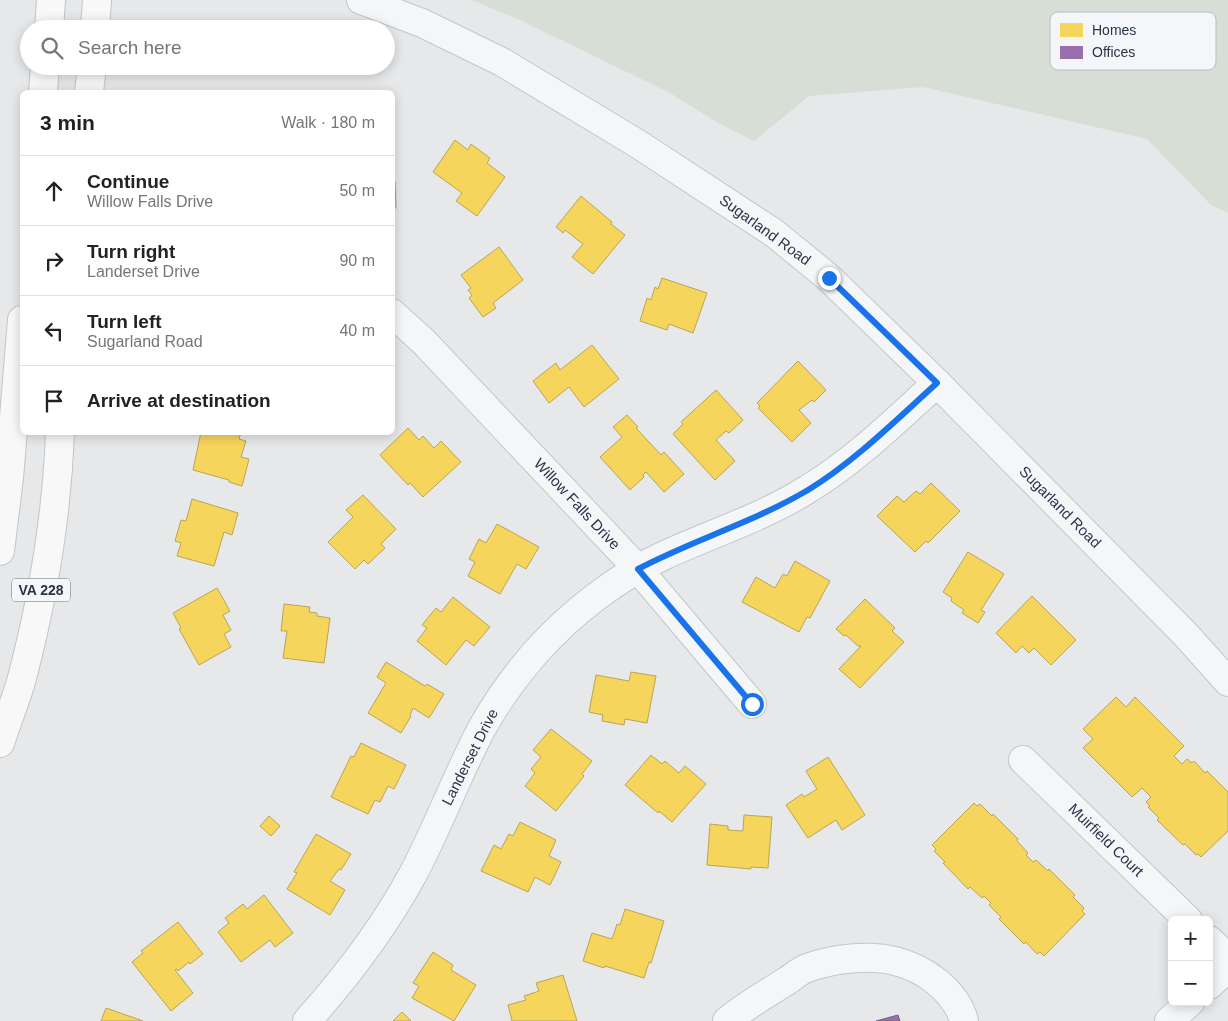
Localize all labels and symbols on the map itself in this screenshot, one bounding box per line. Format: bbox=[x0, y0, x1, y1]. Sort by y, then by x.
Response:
legend bbox=[1050, 12, 1216, 70]
text: Homes bbox=[1092, 22, 1136, 38]
text: Offices bbox=[1092, 44, 1135, 60]
street label: Sugarland Road bbox=[716, 191, 814, 268]
route end bbox=[818, 267, 841, 290]
street label: Willow Falls Drive bbox=[531, 455, 624, 553]
street label: Sugarland Road bbox=[1016, 462, 1105, 551]
road number: VA 228 bbox=[12, 578, 70, 602]
route start bbox=[741, 693, 764, 716]
street label: Landerset Drive bbox=[438, 706, 501, 808]
street label: Muirfield Court bbox=[1065, 800, 1148, 880]

